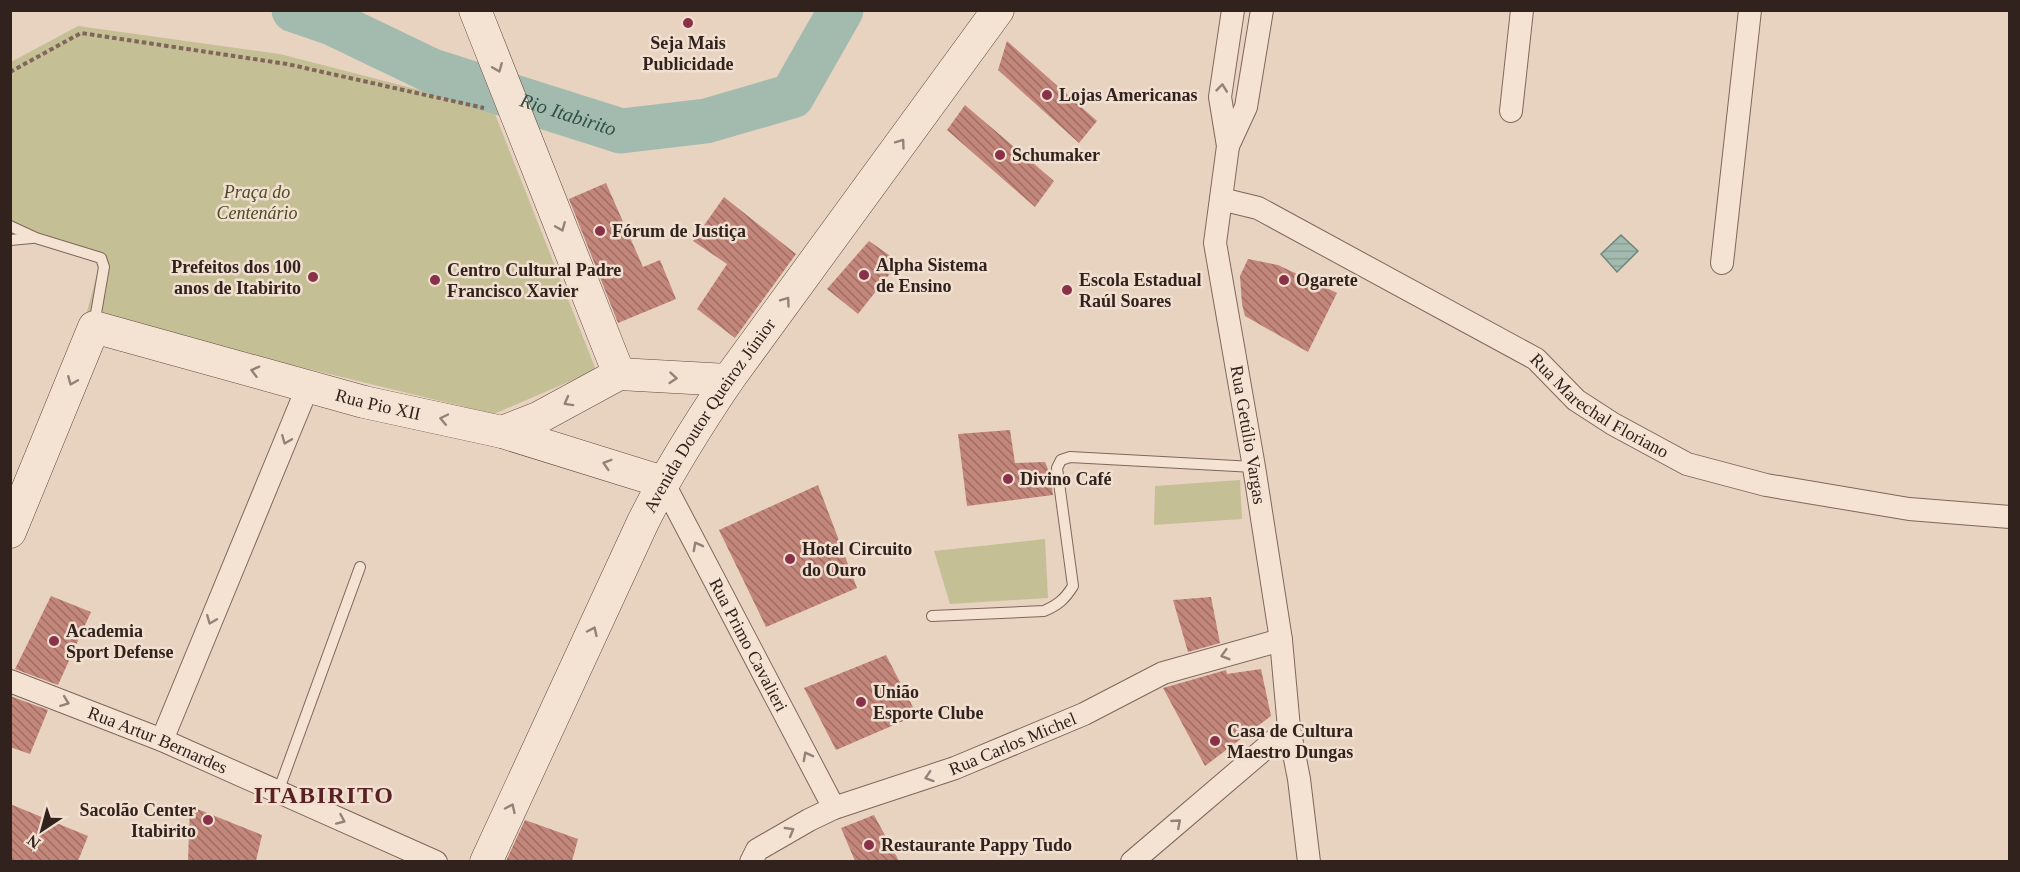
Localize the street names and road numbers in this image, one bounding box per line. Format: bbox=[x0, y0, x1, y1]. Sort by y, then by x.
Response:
street label: Avenida Doutor Queiroz Júnior bbox=[640, 315, 779, 516]
street label: Rua Marechal Floriano bbox=[1526, 349, 1672, 462]
street label: Rua Getúlio Vargas bbox=[1226, 364, 1270, 505]
street label: Rua Pio XII bbox=[333, 385, 423, 424]
street label: Rua Primo Cavalieri bbox=[705, 575, 792, 715]
street label: Rua Artur Bernardes bbox=[85, 702, 230, 778]
street label: Rua Carlos Michel bbox=[946, 708, 1079, 779]

